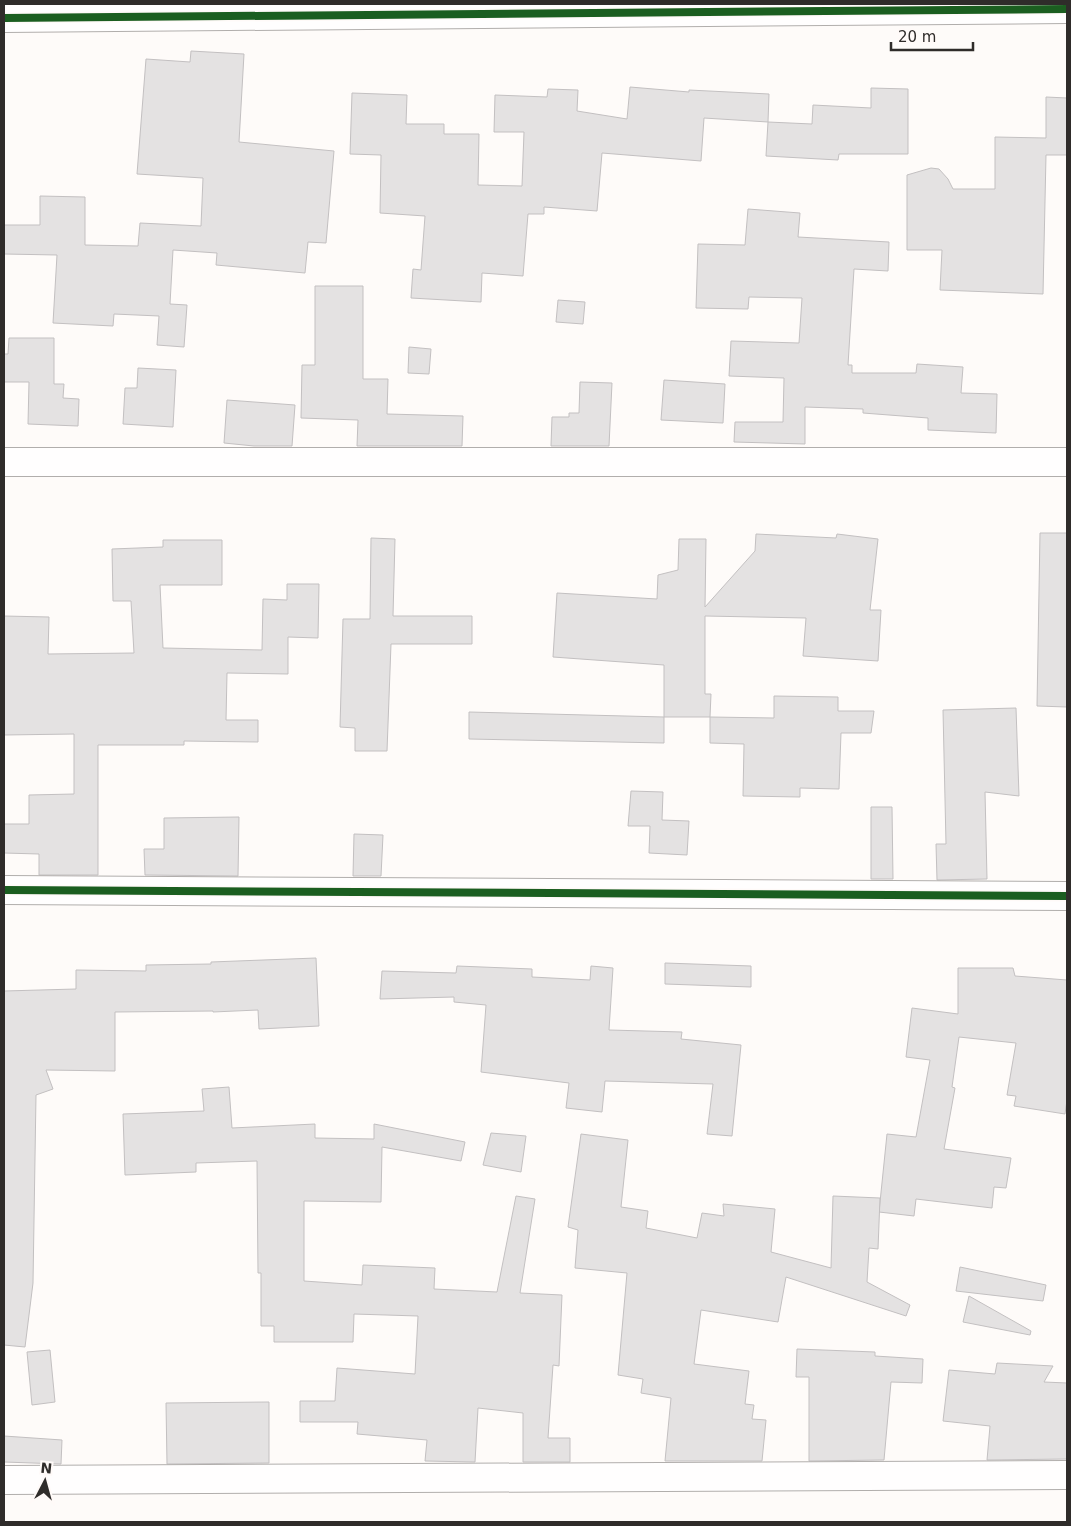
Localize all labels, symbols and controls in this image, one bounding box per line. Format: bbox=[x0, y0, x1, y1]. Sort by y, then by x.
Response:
scale bar bbox=[891, 20, 974, 52]
text: 20 m bbox=[898, 28, 936, 46]
north arrow bbox=[20, 1456, 70, 1506]
text: N bbox=[40, 1460, 53, 1477]

